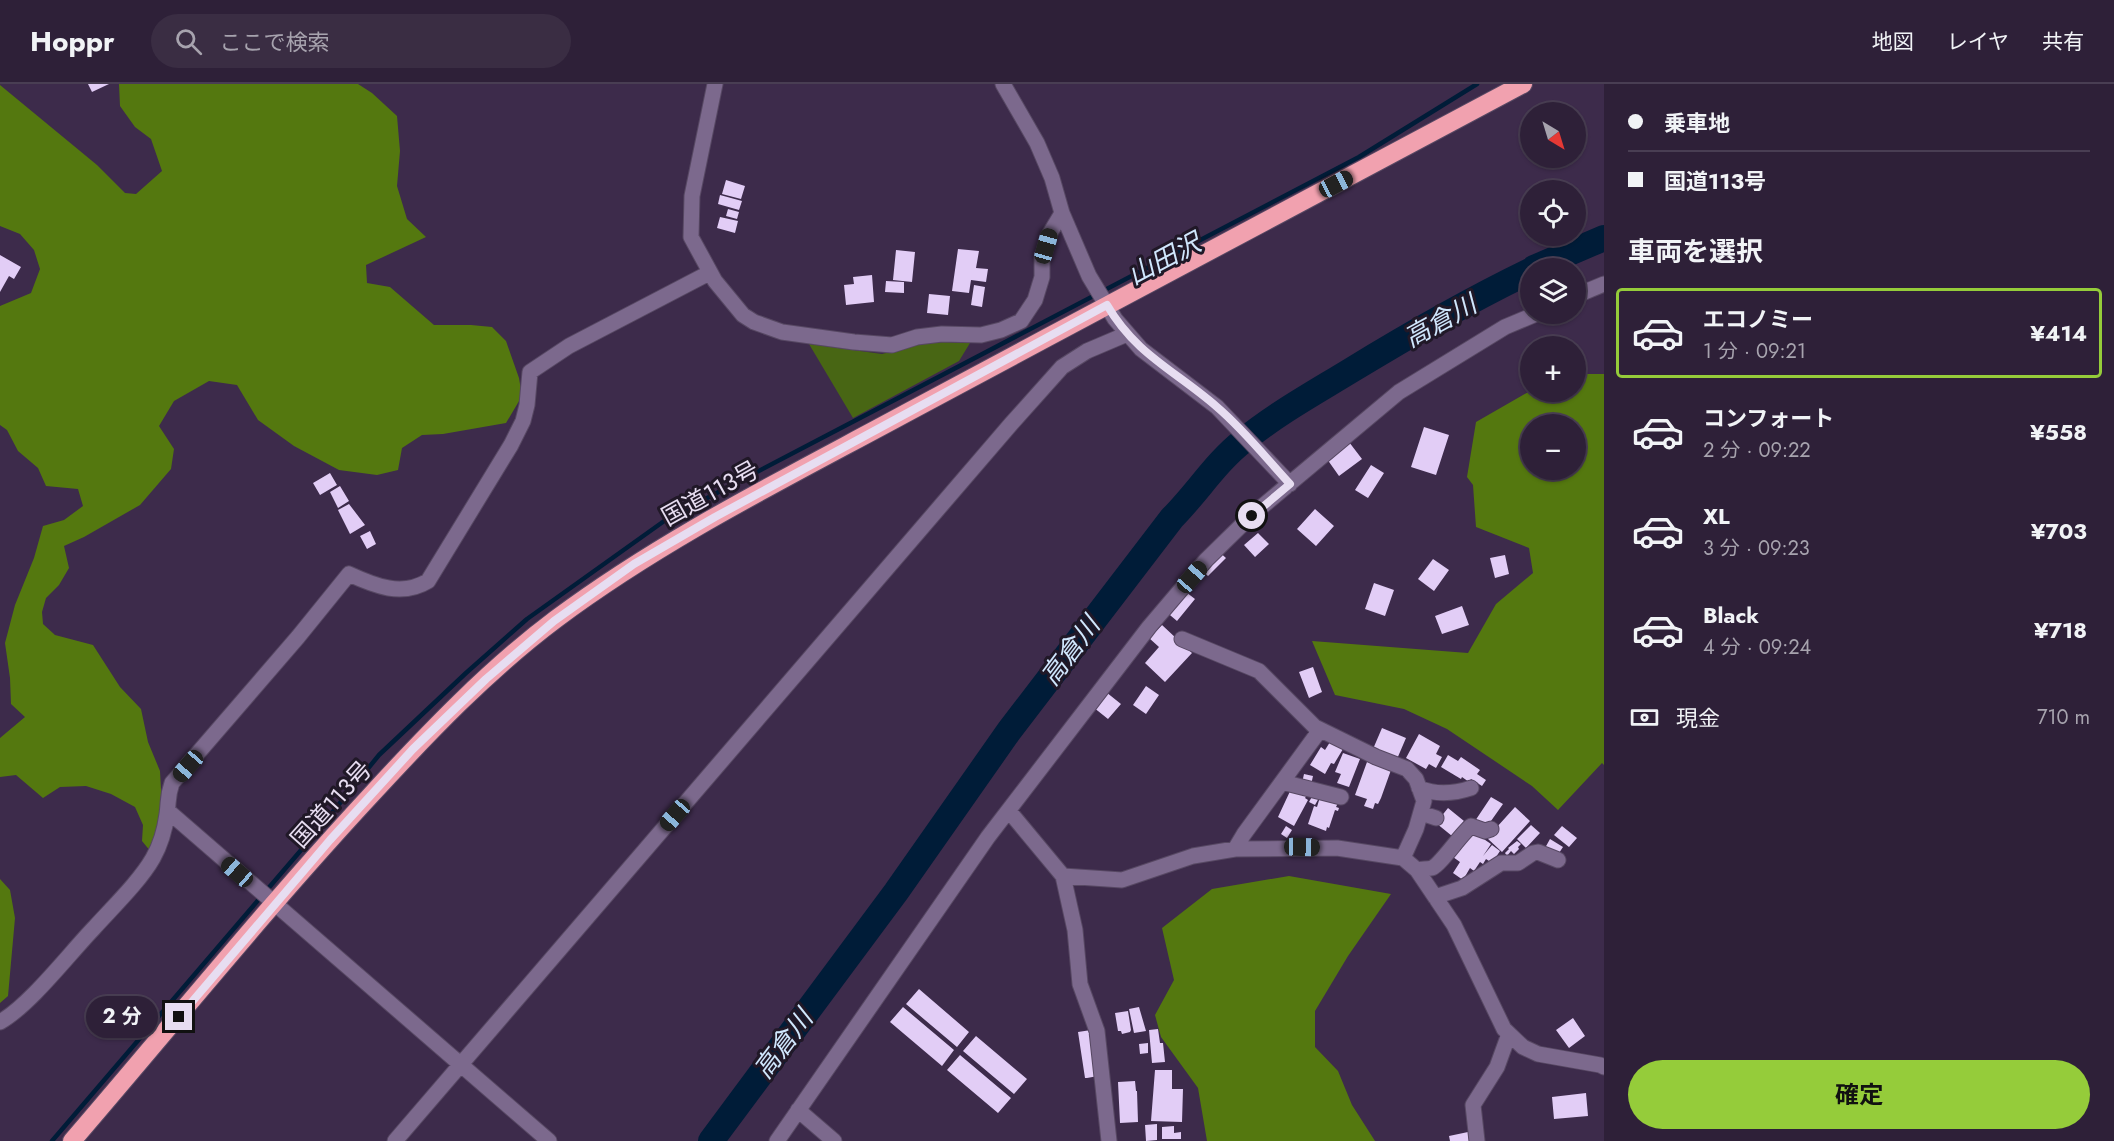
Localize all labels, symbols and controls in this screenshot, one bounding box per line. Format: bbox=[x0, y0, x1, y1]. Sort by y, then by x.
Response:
search box bbox=[151, 14, 571, 68]
text: Hoppr bbox=[30, 21, 115, 62]
icon: search bbox=[172, 25, 205, 58]
text: ここで検索 bbox=[220, 26, 330, 58]
text: 地図 bbox=[1872, 27, 1914, 57]
text: レイヤ bbox=[1947, 27, 2009, 57]
text: 共有 bbox=[2042, 27, 2084, 57]
north arrow bbox=[1520, 102, 1586, 168]
map controls bbox=[1520, 102, 1586, 480]
text: 乗車地 bbox=[1664, 107, 1730, 139]
text: 国道113号 bbox=[1664, 165, 1766, 197]
car bbox=[1316, 168, 1356, 200]
button: locate bbox=[1520, 180, 1586, 246]
water label: 山田沢 bbox=[1121, 223, 1210, 294]
car bbox=[1032, 226, 1060, 266]
text: 車両を選択 bbox=[1628, 232, 1763, 271]
button: layers bbox=[1520, 258, 1586, 324]
water label: 高倉川 bbox=[1397, 284, 1486, 357]
text: エコノミー bbox=[1703, 303, 1813, 335]
icon: car bbox=[1631, 306, 1685, 360]
text: ¥414 bbox=[2030, 317, 2087, 349]
button: + bbox=[1520, 336, 1586, 402]
text: 1 分 · 09:21 bbox=[1703, 337, 1806, 366]
text: コンフォート bbox=[1703, 402, 1834, 434]
icon: car bbox=[1631, 405, 1685, 459]
button: − bbox=[1520, 414, 1586, 480]
text: ¥558 bbox=[2030, 416, 2087, 448]
text: 2 分 · 09:22 bbox=[1703, 436, 1811, 465]
street label: 国道113号 bbox=[655, 452, 765, 534]
text: XL bbox=[1703, 500, 1730, 532]
route start bbox=[1238, 502, 1265, 529]
icon: car bbox=[1631, 504, 1685, 558]
text: ¥703 bbox=[2031, 515, 2087, 547]
text: 3 分 · 09:23 bbox=[1703, 534, 1810, 563]
car bbox=[1173, 558, 1211, 596]
text: Black bbox=[1703, 599, 1759, 631]
icon: car bbox=[1631, 603, 1685, 657]
water label: 高倉川 bbox=[1031, 606, 1110, 694]
text: ¥718 bbox=[2034, 614, 2087, 646]
text: 4 分 · 09:24 bbox=[1703, 633, 1811, 662]
icon: cash bbox=[1628, 701, 1661, 734]
text: 現金 bbox=[1676, 702, 1720, 734]
text: 710 m bbox=[2037, 703, 2090, 732]
car bbox=[169, 747, 207, 785]
street label: 国道113号 bbox=[282, 753, 380, 855]
car bbox=[656, 796, 694, 834]
car bbox=[1284, 838, 1320, 856]
car bbox=[218, 853, 256, 891]
callout: 2 分 bbox=[86, 996, 158, 1038]
water label: 高倉川 bbox=[744, 999, 823, 1087]
text: 2 分 bbox=[102, 1002, 142, 1031]
route end bbox=[165, 1003, 192, 1030]
button: 確定 bbox=[1628, 1060, 2090, 1129]

